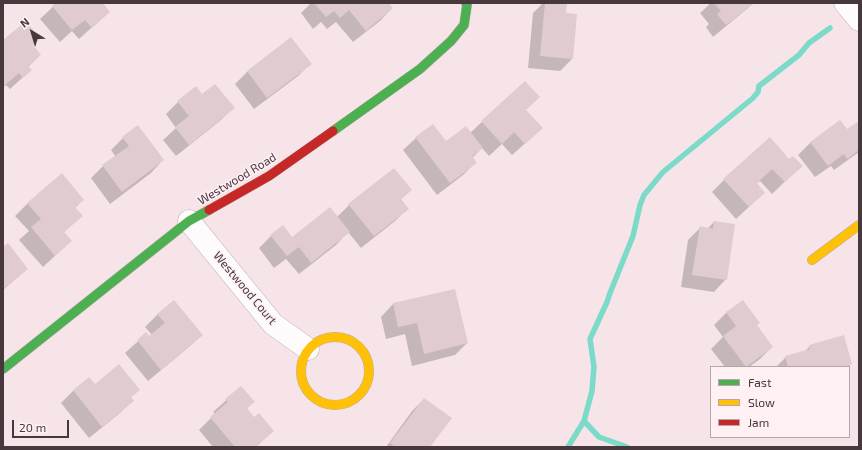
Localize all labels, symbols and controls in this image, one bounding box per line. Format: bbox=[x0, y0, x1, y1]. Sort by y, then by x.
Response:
north arrow bbox=[12, 12, 52, 52]
text: N bbox=[17, 15, 31, 30]
street label: Westwood Road bbox=[195, 150, 279, 208]
street label: Westwood Court bbox=[210, 248, 280, 328]
legend bbox=[710, 366, 850, 438]
text: Fast bbox=[748, 375, 771, 389]
text: Slow bbox=[748, 395, 775, 409]
scale bar bbox=[14, 412, 71, 438]
text: Jam bbox=[748, 415, 769, 429]
text: 20 m bbox=[19, 420, 46, 434]

